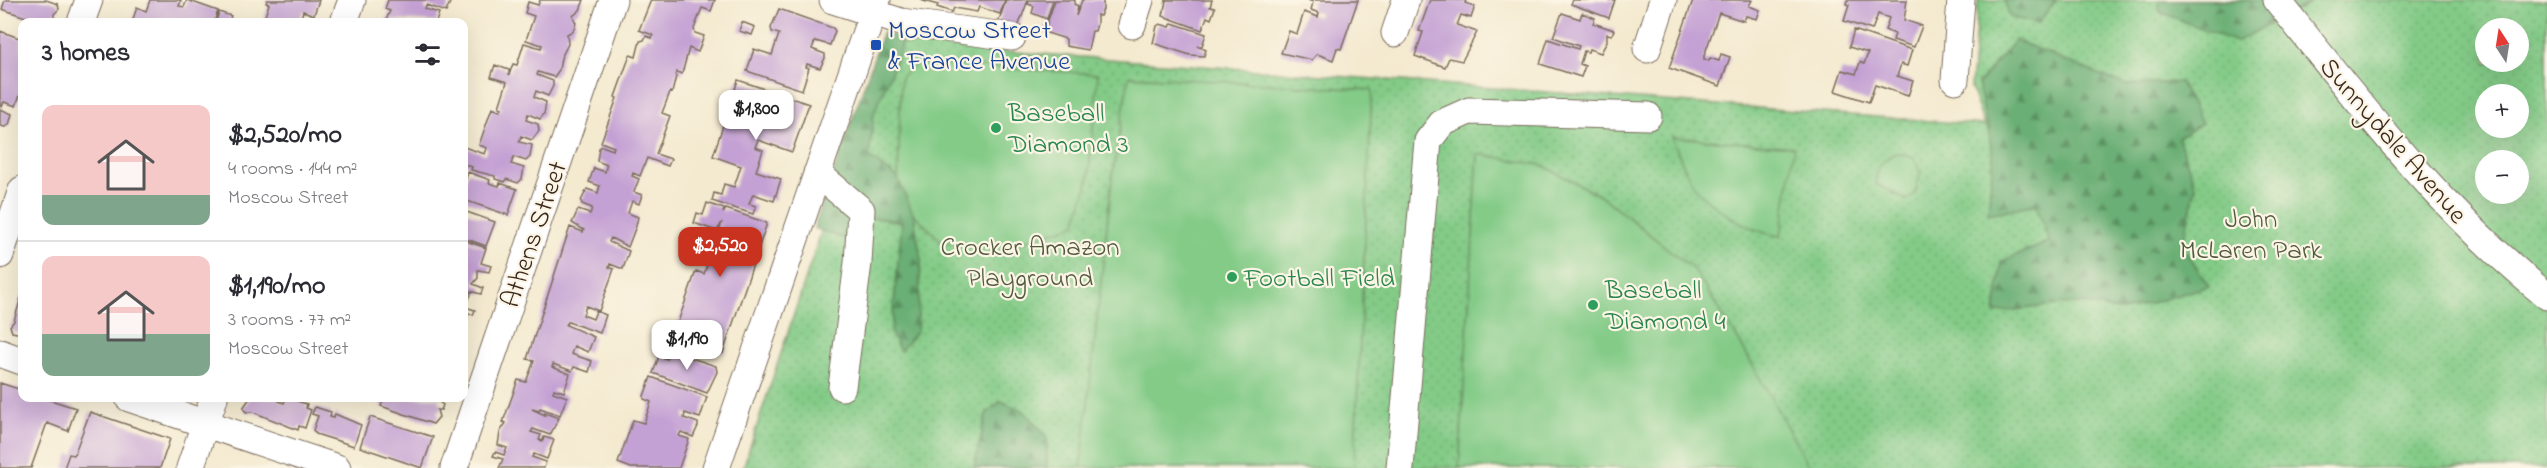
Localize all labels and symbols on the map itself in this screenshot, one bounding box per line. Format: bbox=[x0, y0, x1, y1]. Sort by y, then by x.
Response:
place label: Moscow Street & France Avenue bbox=[888, 12, 1071, 82]
north arrow bbox=[2475, 18, 2529, 72]
marker: Moscow Street & France Avenue bbox=[869, 38, 883, 52]
street label: Sunnydale Avenue bbox=[2309, 50, 2476, 234]
pin: $1,800 bbox=[707, 90, 805, 141]
place label: Baseball Diamond 3 bbox=[1007, 95, 1129, 165]
marker: Baseball Diamond 3 bbox=[989, 121, 1003, 135]
street label: Athens Street bbox=[492, 156, 579, 313]
park label: John McLaren Park bbox=[2180, 201, 2322, 271]
pin: $2,520 bbox=[671, 227, 769, 278]
park label: Crocker Amazon Playground bbox=[940, 229, 1120, 299]
place label: Football Field bbox=[1243, 260, 1395, 299]
marker: Football Field bbox=[1225, 270, 1239, 284]
place label: Baseball Diamond 4 bbox=[1604, 272, 1726, 342]
marker: Baseball Diamond 4 bbox=[1586, 298, 1600, 312]
pin: $1,190 bbox=[638, 320, 736, 371]

